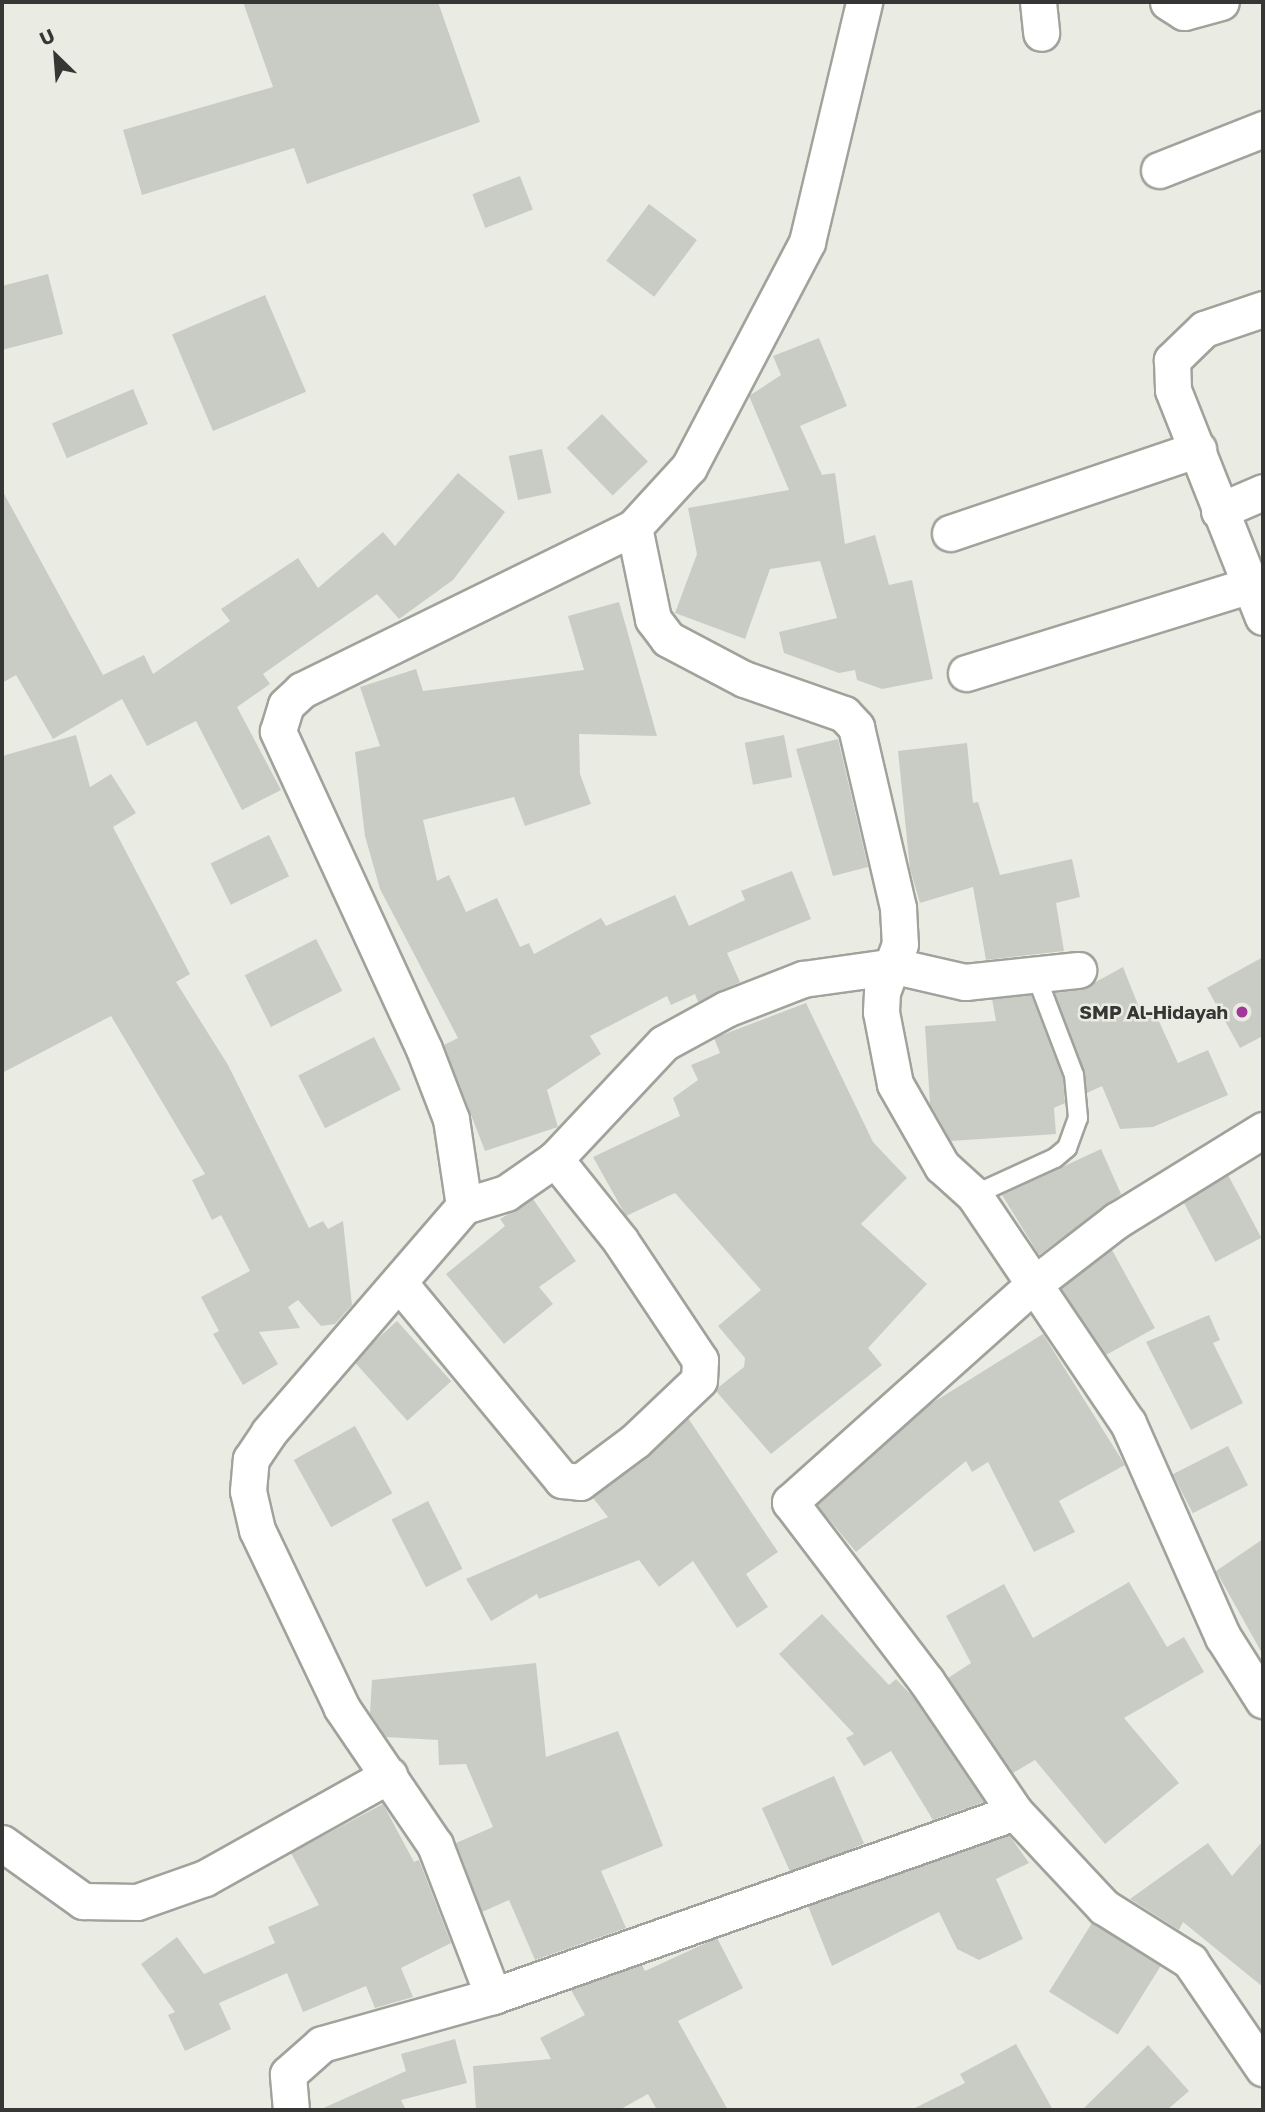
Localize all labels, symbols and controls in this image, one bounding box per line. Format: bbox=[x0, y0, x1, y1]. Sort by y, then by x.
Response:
north arrow bbox=[21, 21, 91, 91]
text: U bbox=[36, 23, 58, 50]
place label: SMP Al-Hidayah bbox=[1079, 1001, 1228, 1023]
marker: SMP Al-Hidayah bbox=[1234, 1004, 1250, 1020]

